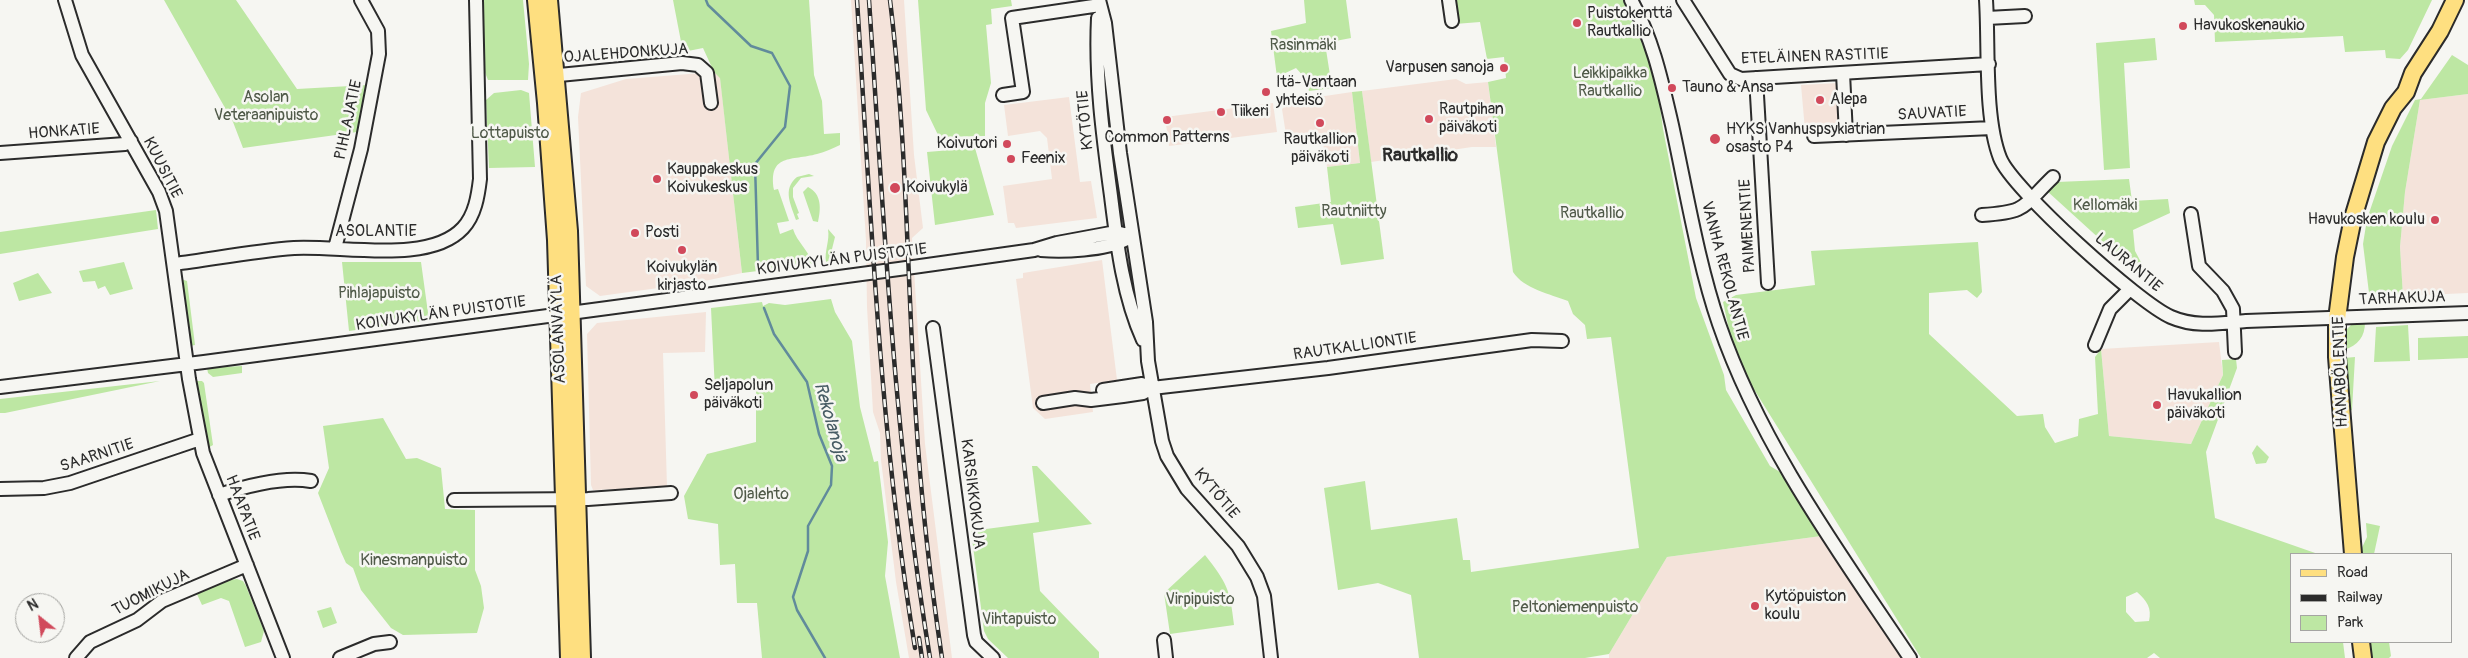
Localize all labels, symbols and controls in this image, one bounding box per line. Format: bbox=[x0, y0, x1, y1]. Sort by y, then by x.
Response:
place label: Puistokenttä Rautkallio bbox=[1587, 4, 1673, 42]
place label: Havukoskenaukio bbox=[2193, 16, 2305, 36]
marker: Puistokenttä Rautkallio bbox=[1571, 17, 1583, 29]
marker: Havukoskenaukio bbox=[2177, 20, 2189, 32]
park label: Rasinmäki bbox=[1270, 36, 1336, 56]
street label: OJALEHDONKUJA bbox=[563, 40, 689, 68]
street label: ETELÄINEN RASTITIE bbox=[1741, 45, 1889, 69]
place label: Varpusen sanoja bbox=[1385, 58, 1494, 78]
marker: Varpusen sanoja bbox=[1498, 62, 1510, 74]
park label: Leikkipaikka Rautkallio bbox=[1573, 64, 1647, 102]
place label: Itä-Vantaan yhteisö bbox=[1276, 73, 1357, 111]
street label: PIHLAJATIE bbox=[331, 78, 367, 162]
place label: Tauno & Ansa bbox=[1682, 78, 1774, 98]
marker: Tauno & Ansa bbox=[1666, 82, 1678, 94]
marker: Itä-Vantaan yhteisö bbox=[1260, 86, 1272, 98]
park label: Asolan Veteraanipuisto bbox=[214, 88, 318, 126]
street label: KYTÖTIE bbox=[1074, 89, 1098, 151]
place label: Alepa bbox=[1830, 90, 1867, 110]
marker: Alepa bbox=[1814, 94, 1826, 106]
place label: Rautpihan päiväkoti bbox=[1439, 100, 1504, 138]
place label: Tiikeri bbox=[1231, 102, 1269, 122]
street label: SAUVATIE bbox=[1897, 103, 1967, 125]
marker: Tiikeri bbox=[1215, 106, 1227, 118]
marker: Rautpihan päiväkoti bbox=[1423, 113, 1435, 125]
marker: Common Patterns bbox=[1161, 114, 1173, 126]
marker: Rautkallion päiväkoti bbox=[1314, 117, 1326, 129]
street label: HONKATIE bbox=[28, 120, 100, 144]
place label: HYKS Vanhuspsykiatrian osasto P4 bbox=[1726, 120, 1885, 158]
park label: Lottapuisto bbox=[471, 124, 549, 144]
place label: Common Patterns bbox=[1105, 128, 1229, 148]
place label: Rautkallion päiväkoti bbox=[1284, 130, 1356, 168]
marker: HYKS Vanhuspsykiatrian osasto P4 bbox=[1708, 132, 1722, 146]
street label: KUUSITIE bbox=[138, 134, 186, 202]
place label: Koivutori bbox=[937, 134, 997, 154]
marker: Koivutori bbox=[1001, 138, 1013, 150]
district label: Rautkallio bbox=[1382, 145, 1458, 167]
place label: Feenix bbox=[1021, 149, 1066, 169]
marker: Feenix bbox=[1005, 153, 1017, 165]
place label: Kauppakeskus Koivukeskus bbox=[667, 160, 758, 198]
marker: Kauppakeskus Koivukeskus bbox=[651, 173, 663, 185]
place label: Koivukylä bbox=[906, 178, 968, 198]
street label: PAIMENENTIE bbox=[1736, 179, 1760, 273]
marker: Koivukylä bbox=[888, 181, 902, 195]
park label: Kellomäki bbox=[2073, 196, 2137, 216]
street label: VANHA REKOLANTIE bbox=[1696, 200, 1752, 342]
park label: Rautniitty bbox=[1321, 202, 1387, 222]
park label: Rautkallio bbox=[1560, 204, 1624, 224]
place label: Havukosken koulu bbox=[2308, 210, 2425, 230]
marker: Havukosken koulu bbox=[2429, 214, 2441, 226]
street label: ASOLANTIE bbox=[335, 222, 417, 242]
place label: Posti bbox=[645, 223, 679, 243]
marker: Posti bbox=[629, 227, 641, 239]
street label: LAURANTIE bbox=[2090, 229, 2166, 297]
street label: KOIVUKYLÄN PUISTOTIE bbox=[756, 240, 928, 280]
marker: Koivukylän kirjasto bbox=[676, 244, 688, 256]
place label: Koivukylän kirjasto bbox=[647, 258, 717, 296]
street label: ASOLANVÄYLÄ bbox=[547, 274, 571, 384]
park label: Pihlajapuisto bbox=[338, 284, 420, 304]
street label: TARHAKUJA bbox=[2358, 288, 2446, 310]
street label: KOIVUKYLÄN PUISTOTIE bbox=[355, 293, 527, 335]
street label: HANABÖLENTIE bbox=[2329, 316, 2353, 428]
street label: RAUTKALLIONTIE bbox=[1292, 329, 1418, 365]
place label: Seljapolun päiväkoti bbox=[704, 376, 773, 414]
water label: Rekolanoja bbox=[808, 380, 852, 464]
place label: Havukallion päiväkoti bbox=[2167, 386, 2242, 424]
marker: Seljapolun päiväkoti bbox=[688, 389, 700, 401]
marker: Havukallion päiväkoti bbox=[2151, 399, 2163, 411]
street label: SAARNITIE bbox=[58, 435, 136, 477]
street label: KARSIKKOKUJA bbox=[956, 438, 988, 550]
street label: KYTÖTIE bbox=[1189, 465, 1243, 523]
street label: HAAPATIE bbox=[221, 472, 263, 544]
park label: Ojalehto bbox=[733, 485, 789, 505]
park label: Kinesmanpuisto bbox=[360, 551, 468, 571]
legend bbox=[2290, 553, 2453, 643]
text: Road bbox=[2337, 563, 2368, 582]
street label: TUOMIKUJA bbox=[109, 565, 193, 621]
place label: Kytöpuiston koulu bbox=[1765, 587, 1846, 625]
text: Railway bbox=[2337, 588, 2382, 607]
park label: Virpipuisto bbox=[1165, 590, 1235, 610]
north arrow bbox=[15, 593, 65, 643]
text: N bbox=[25, 596, 41, 615]
park label: Peltoniemenpuisto bbox=[1512, 598, 1638, 618]
marker: Kytöpuiston koulu bbox=[1749, 600, 1761, 612]
park label: Vihtapuisto bbox=[982, 610, 1056, 630]
text: Park bbox=[2337, 613, 2363, 632]

